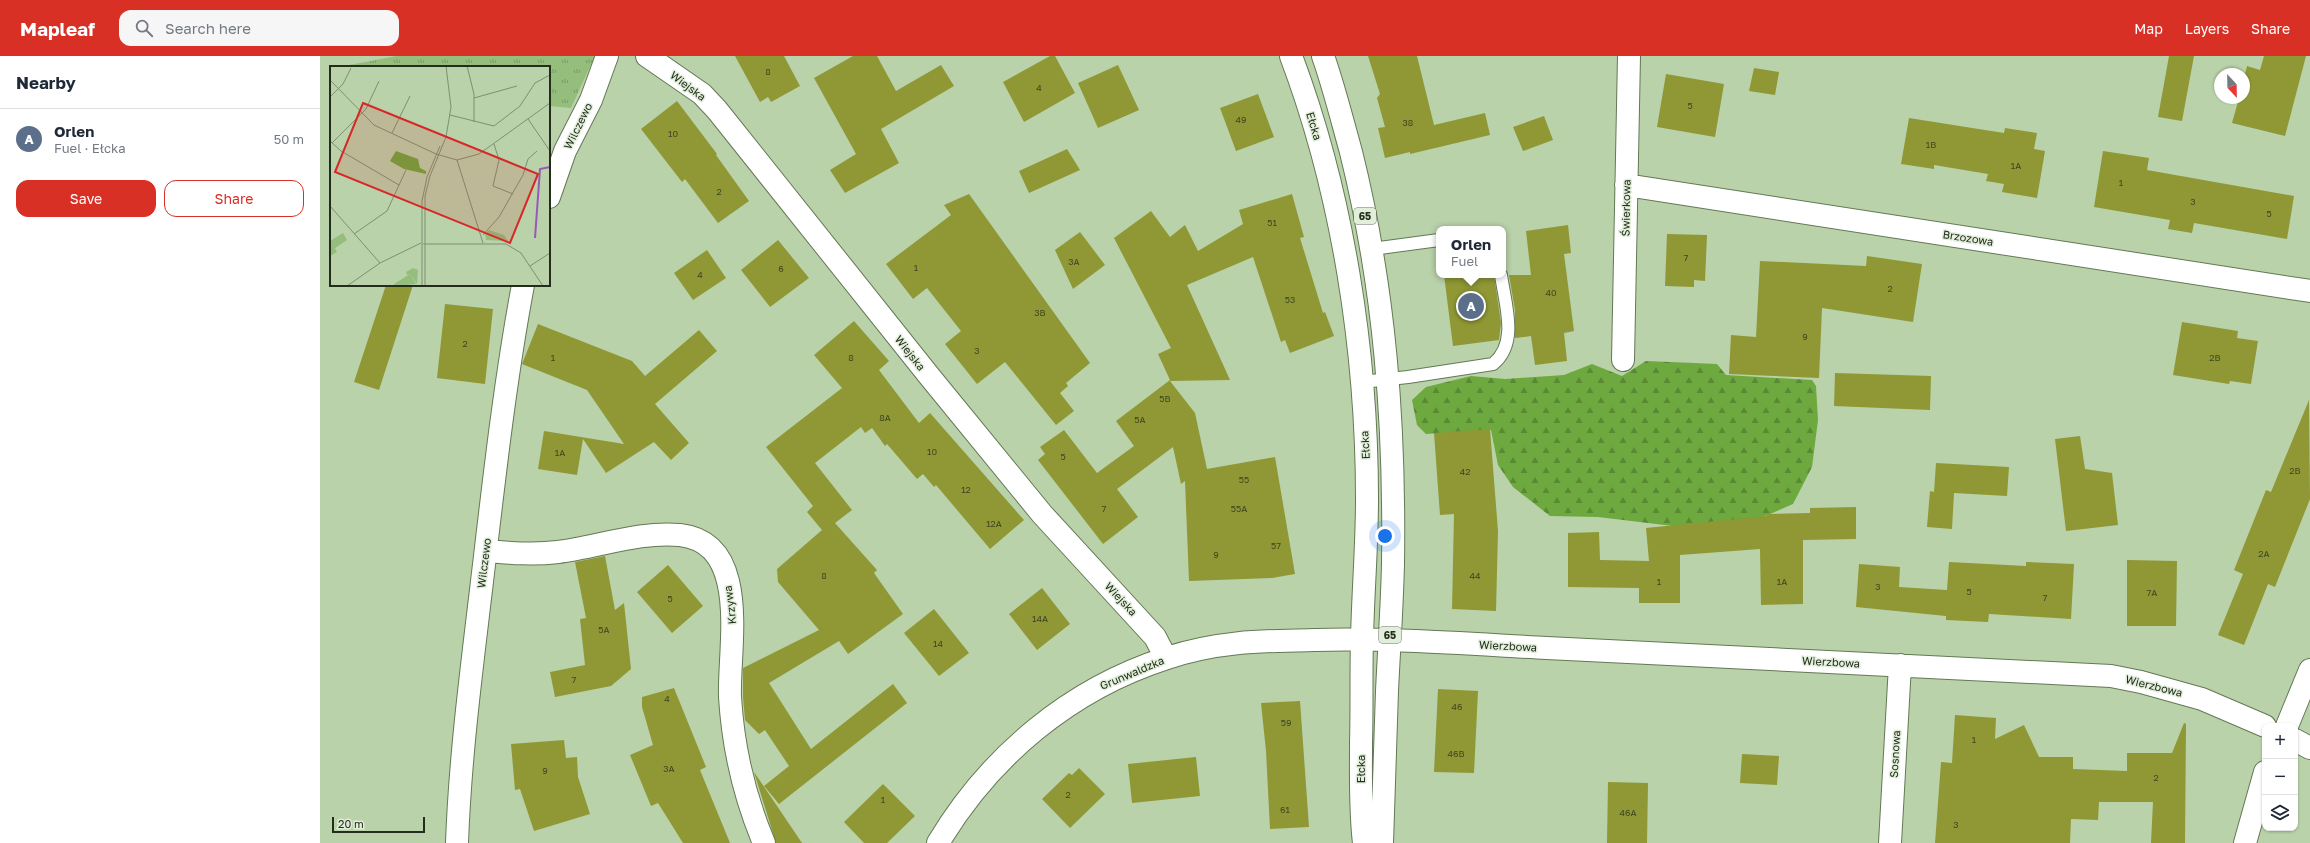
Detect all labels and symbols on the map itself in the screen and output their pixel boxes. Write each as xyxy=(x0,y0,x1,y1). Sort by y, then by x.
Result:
inset map xyxy=(330,66,550,286)
house number: 8 xyxy=(765,66,771,77)
street label: Wiejska xyxy=(668,68,709,103)
north arrow xyxy=(2214,68,2250,104)
house number: 4 xyxy=(1036,82,1042,93)
street label: Wilczewo xyxy=(561,100,595,151)
house number: 5 xyxy=(1687,100,1693,111)
street label: Ełcka xyxy=(1304,110,1325,141)
house number: 49 xyxy=(1236,114,1246,125)
house number: 38 xyxy=(1403,117,1413,128)
house number: 10 xyxy=(668,128,678,139)
house number: 1B xyxy=(1926,139,1936,150)
house number: 1A xyxy=(2011,160,2021,171)
house number: 1 xyxy=(2119,177,2124,188)
street label: Świerkowa xyxy=(1619,179,1632,237)
house number: 2 xyxy=(716,186,722,197)
house number: 3 xyxy=(2190,196,2196,207)
road number: 65 xyxy=(1354,208,1376,224)
house number: 5 xyxy=(2266,208,2272,219)
house number: 51 xyxy=(1267,217,1277,228)
street label: Brzozowa xyxy=(1942,227,1994,248)
house number: 7 xyxy=(1684,252,1689,263)
house number: 3A xyxy=(1068,256,1080,267)
house number: 1 xyxy=(914,262,919,273)
house number: 6 xyxy=(778,263,784,274)
house number: 4 xyxy=(697,269,703,280)
house number: 2 xyxy=(1887,283,1893,294)
house number: 40 xyxy=(1545,287,1557,298)
pin: A xyxy=(1458,291,1484,321)
house number: 53 xyxy=(1285,294,1295,305)
house number: 3B xyxy=(1034,307,1046,318)
house number: 9 xyxy=(1802,331,1808,342)
street label: Wiejska xyxy=(893,333,928,373)
house number: 2 xyxy=(462,338,468,349)
house number: 3 xyxy=(974,345,980,356)
house number: 1 xyxy=(551,352,556,363)
house number: 8 xyxy=(848,352,854,363)
house number: 2B xyxy=(2209,352,2221,363)
house number: 5B xyxy=(1159,393,1171,404)
house number: 8A xyxy=(879,412,891,423)
house number: 5A xyxy=(1134,414,1146,425)
street label: Ełcka xyxy=(1357,430,1372,460)
house number: 10 xyxy=(927,446,937,457)
house number: 1A xyxy=(555,447,565,458)
house number: 5 xyxy=(1060,451,1066,462)
house number: 2B xyxy=(2289,465,2301,476)
house number: 42 xyxy=(1460,466,1470,477)
house number: 55 xyxy=(1239,474,1249,485)
house number: 12 xyxy=(961,484,971,495)
house number: 7 xyxy=(1102,503,1107,514)
house number: 55A xyxy=(1231,503,1247,514)
house number: 12A xyxy=(986,518,1002,529)
your location xyxy=(1375,526,1395,546)
street label: Wilczewo xyxy=(474,537,493,589)
house number: 57 xyxy=(1271,540,1281,551)
house number: 2A xyxy=(2258,548,2270,559)
house number: 9 xyxy=(1213,549,1219,560)
house number: 8 xyxy=(821,570,827,581)
house number: 44 xyxy=(1470,570,1481,581)
house number: 1 xyxy=(1657,576,1662,587)
house number: 1A xyxy=(1777,576,1787,587)
street label: Wiejska xyxy=(1103,579,1140,618)
house number: 3 xyxy=(1875,581,1881,592)
street label: Krzywa xyxy=(721,585,738,625)
house number: 5 xyxy=(1966,586,1972,597)
house number: 7A xyxy=(2147,587,2157,598)
house number: 7 xyxy=(2043,592,2048,603)
house number: 5 xyxy=(667,593,673,604)
house number: 14A xyxy=(1032,613,1048,624)
house number: 5A xyxy=(598,624,610,635)
road number: 65 xyxy=(1379,627,1401,643)
street label: Wierzbowa xyxy=(1479,637,1537,654)
house number: 14 xyxy=(933,638,943,649)
street label: Grunwaldzka xyxy=(1098,653,1166,692)
street label: Wierzbowa xyxy=(1802,653,1860,670)
street label: Wierzbowa xyxy=(2124,672,2184,699)
house number: 7 xyxy=(572,674,577,685)
house number: 4 xyxy=(664,693,670,704)
house number: 46 xyxy=(1452,701,1462,712)
house number: 59 xyxy=(1281,717,1291,728)
street label: Sosnowa xyxy=(1887,730,1902,778)
house number: 1 xyxy=(1972,734,1977,745)
house number: 46B xyxy=(1448,748,1464,759)
street label: Ełcka xyxy=(1354,755,1367,783)
house number: 3A xyxy=(663,763,675,774)
house number: 9 xyxy=(542,765,548,776)
house number: 2 xyxy=(2153,772,2159,783)
house number: 2 xyxy=(1065,789,1071,800)
house number: 1 xyxy=(881,794,886,805)
house number: 61 xyxy=(1280,804,1291,815)
house number: 46A xyxy=(1620,807,1636,818)
scale bar xyxy=(332,815,425,834)
house number: 3 xyxy=(1953,819,1959,830)

